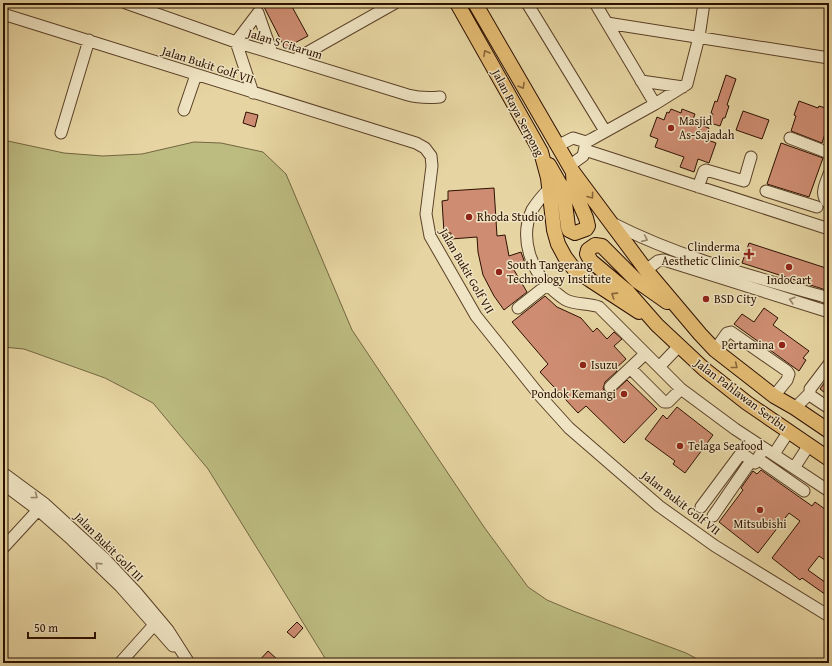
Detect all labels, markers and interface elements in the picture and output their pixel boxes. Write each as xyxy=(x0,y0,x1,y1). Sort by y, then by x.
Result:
street label: Jalan S Citarum xyxy=(244,23,325,63)
street label: Jalan Bukit Golf VII xyxy=(158,41,257,88)
one-way arrow xyxy=(484,50,491,57)
street label: Jalan Raya Serpong xyxy=(487,64,549,159)
one-way arrow xyxy=(518,82,525,89)
place label: Masjid As-Sajadah xyxy=(679,112,735,143)
marker: Masjid As-Sajadah xyxy=(666,123,676,133)
one-way arrow xyxy=(586,192,593,199)
place label: Rhoda Studio xyxy=(477,208,544,225)
marker: Rhoda Studio xyxy=(464,212,474,222)
street label: Jalan Bukit Golf VII xyxy=(435,223,499,317)
one-way arrow xyxy=(640,234,648,242)
place label: Clinderma Aesthetic Clinic xyxy=(661,238,741,269)
marker: Clinderma Aesthetic Clinic xyxy=(743,248,755,260)
place label: South Tangerang Technology Institute xyxy=(507,256,611,287)
marker: IndoCart xyxy=(784,262,794,272)
marker: South Tangerang Technology Institute xyxy=(494,267,504,277)
place label: IndoCart xyxy=(767,271,812,288)
place label: BSD City xyxy=(714,290,757,307)
one-way arrow xyxy=(611,292,618,300)
marker: BSD City xyxy=(701,294,711,304)
one-way arrow xyxy=(788,297,795,305)
place label: Pertamina xyxy=(721,336,774,353)
marker: Pertamina xyxy=(777,340,787,350)
street label: Jalan Pahlawan Seribu xyxy=(690,353,791,435)
place label: Isuzu xyxy=(591,356,618,373)
marker: Isuzu xyxy=(578,360,588,370)
one-way arrow xyxy=(730,361,737,368)
place label: Pondok Kemangi xyxy=(531,385,617,402)
marker: Pondok Kemangi xyxy=(619,389,629,399)
place label: Telaga Seafood xyxy=(688,437,763,454)
marker: Telaga Seafood xyxy=(675,441,685,451)
street label: Jalan Bukit Golf VII xyxy=(637,465,725,539)
one-way arrow xyxy=(30,491,37,498)
marker: Mitsubishi xyxy=(755,505,765,515)
street label: Jalan Bukit Golf III xyxy=(70,507,148,585)
place label: Mitsubishi xyxy=(733,515,787,532)
one-way arrow xyxy=(95,562,103,570)
scale bar xyxy=(28,614,95,640)
text: 50 m xyxy=(34,619,58,636)

